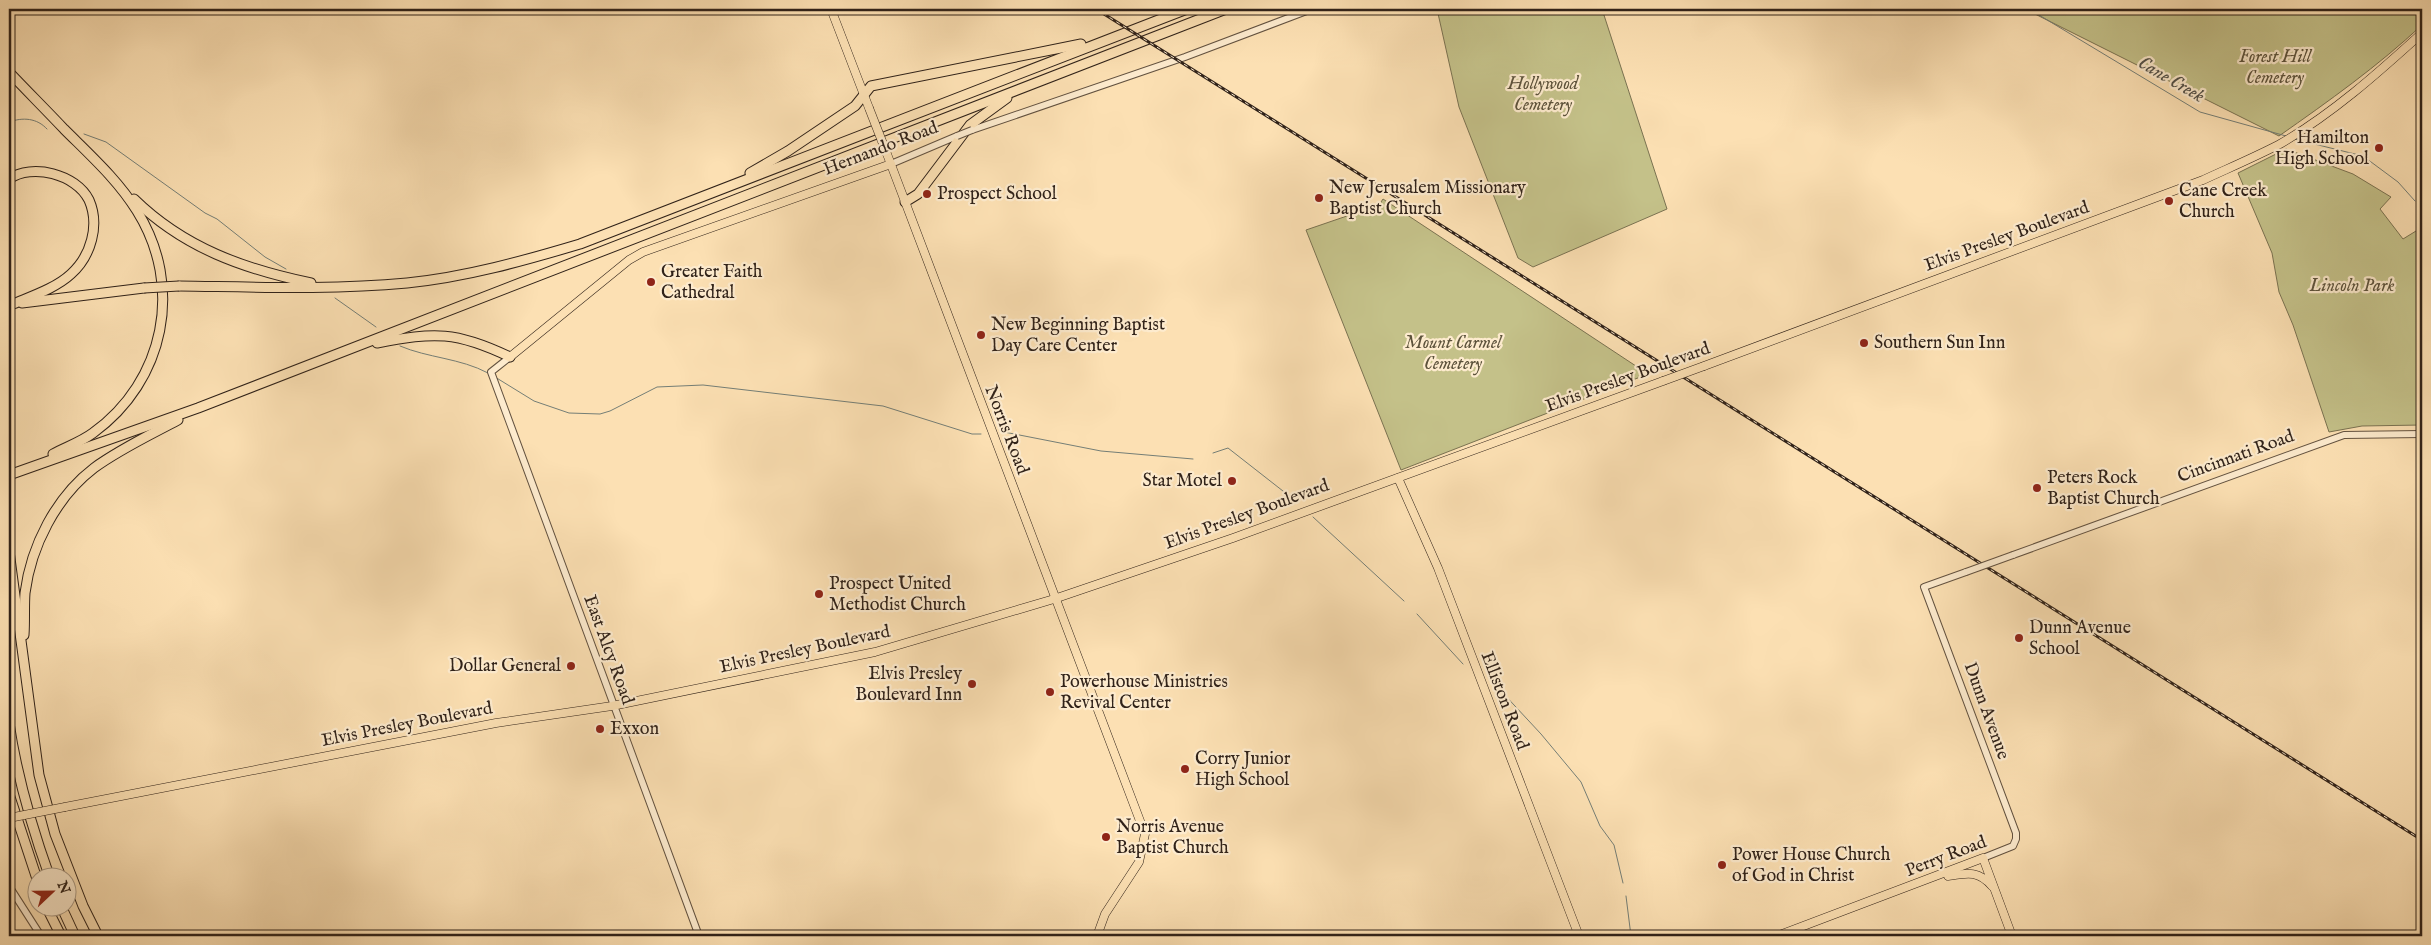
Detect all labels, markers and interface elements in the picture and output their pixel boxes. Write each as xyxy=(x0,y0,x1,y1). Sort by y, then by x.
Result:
park label: Forest Hill Cemetery xyxy=(2239,46,2313,90)
water label: Cane Creek xyxy=(2133,51,2209,109)
park label: Hollywood Cemetery xyxy=(1507,73,1580,117)
street label: Hernando Road xyxy=(820,116,942,181)
place label: Hamilton High School xyxy=(2275,127,2369,171)
marker: Hamilton High School xyxy=(2373,142,2385,154)
place label: New Jerusalem Missionary Baptist Church xyxy=(1329,177,1526,221)
place label: Cane Creek Church xyxy=(2179,180,2267,224)
place label: Prospect School xyxy=(937,183,1057,206)
marker: Prospect School xyxy=(921,188,933,200)
marker: New Jerusalem Missionary Baptist Church xyxy=(1313,192,1325,204)
marker: Cane Creek Church xyxy=(2163,195,2175,207)
street label: Elvis Presley Boulevard xyxy=(1921,196,2093,278)
place label: Greater Faith Cathedral xyxy=(661,261,763,305)
park label: Lincoln Park xyxy=(2309,275,2394,298)
marker: Greater Faith Cathedral xyxy=(645,276,657,288)
place label: New Beginning Baptist Day Care Center xyxy=(991,314,1165,358)
marker: New Beginning Baptist Day Care Center xyxy=(975,329,987,341)
park label: Mount Carmel Cemetery xyxy=(1405,332,1503,376)
place label: Southern Sun Inn xyxy=(1874,332,2006,355)
street label: Elvis Presley Boulevard xyxy=(1542,337,1714,419)
marker: Southern Sun Inn xyxy=(1858,337,1870,349)
street label: Norris Road xyxy=(978,382,1034,478)
street label: Cincinnati Road xyxy=(2175,425,2298,489)
place label: Peters Rock Baptist Church xyxy=(2047,467,2160,511)
place label: Star Motel xyxy=(1142,470,1222,493)
street label: Elvis Presley Boulevard xyxy=(1161,474,1333,556)
marker: Star Motel xyxy=(1226,475,1238,487)
marker: Peters Rock Baptist Church xyxy=(2031,482,2043,494)
place label: Prospect United Methodist Church xyxy=(829,573,966,617)
marker: Prospect United Methodist Church xyxy=(813,588,825,600)
street label: East Alcy Road xyxy=(578,592,639,708)
place label: Dunn Avenue School xyxy=(2029,617,2131,661)
street label: Elvis Presley Boulevard xyxy=(718,621,893,679)
marker: Dunn Avenue School xyxy=(2013,632,2025,644)
street label: Elliston Road xyxy=(1475,649,1533,754)
place label: Dollar General xyxy=(449,655,561,678)
street label: Dunn Avenue xyxy=(1958,659,2014,763)
marker: Dollar General xyxy=(565,660,577,672)
place label: Elvis Presley Boulevard Inn xyxy=(855,663,962,707)
place label: Powerhouse Ministries Revival Center xyxy=(1060,671,1228,715)
marker: Elvis Presley Boulevard Inn xyxy=(966,678,978,690)
marker: Powerhouse Ministries Revival Center xyxy=(1044,686,1056,698)
street label: Elvis Presley Boulevard xyxy=(320,697,495,753)
place label: Exxon xyxy=(610,718,659,741)
marker: Exxon xyxy=(594,723,606,735)
place label: Corry Junior High School xyxy=(1195,748,1291,792)
marker: Corry Junior High School xyxy=(1179,763,1191,775)
place label: Norris Avenue Baptist Church xyxy=(1116,816,1229,860)
marker: Norris Avenue Baptist Church xyxy=(1100,831,1112,843)
street label: Perry Road xyxy=(1902,831,1990,883)
place label: Power House Church of God in Christ xyxy=(1732,844,1891,888)
marker: Power House Church of God in Christ xyxy=(1716,859,1728,871)
north arrow xyxy=(28,868,78,918)
text: N xyxy=(52,878,74,896)

